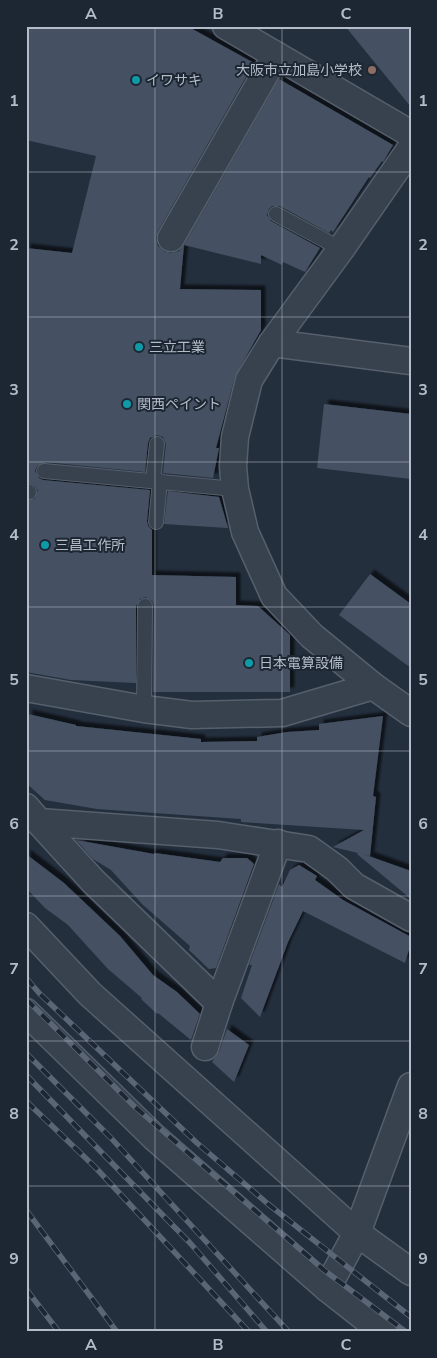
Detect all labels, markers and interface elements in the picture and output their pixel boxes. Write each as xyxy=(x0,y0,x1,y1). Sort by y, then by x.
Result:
text: A xyxy=(85,3,97,25)
text: B xyxy=(212,3,224,25)
text: C xyxy=(341,3,352,25)
place label: 大阪市立加島小学校 xyxy=(236,61,362,80)
marker: 大阪市立加島小学校 xyxy=(366,64,378,76)
place label: イワサキ xyxy=(146,71,202,90)
marker: イワサキ xyxy=(130,74,142,86)
text: 1 xyxy=(9,90,19,112)
text: 1 xyxy=(418,90,428,112)
text: 2 xyxy=(9,234,19,256)
text: 2 xyxy=(418,234,428,256)
place label: 三立工業 xyxy=(149,338,205,357)
marker: 三立工業 xyxy=(133,341,145,353)
text: 3 xyxy=(9,379,19,401)
text: 3 xyxy=(418,379,428,401)
place label: 関西ペイント xyxy=(137,395,221,414)
marker: 関西ペイント xyxy=(121,398,133,410)
text: 4 xyxy=(9,524,19,546)
text: 4 xyxy=(418,524,428,546)
place label: 三昌工作所 xyxy=(55,536,125,555)
marker: 三昌工作所 xyxy=(39,539,51,551)
place label: 日本電算設備 xyxy=(259,654,343,673)
marker: 日本電算設備 xyxy=(243,657,255,669)
text: 5 xyxy=(9,669,19,691)
text: 5 xyxy=(418,669,428,691)
text: 6 xyxy=(9,813,19,835)
text: 6 xyxy=(418,813,428,835)
text: 7 xyxy=(9,958,19,980)
text: 7 xyxy=(418,958,428,980)
text: 8 xyxy=(9,1103,19,1125)
text: 8 xyxy=(418,1103,428,1125)
text: 9 xyxy=(9,1248,19,1270)
text: 9 xyxy=(418,1248,428,1270)
text: A xyxy=(85,1334,97,1356)
text: B xyxy=(212,1334,224,1356)
text: C xyxy=(341,1334,352,1356)

